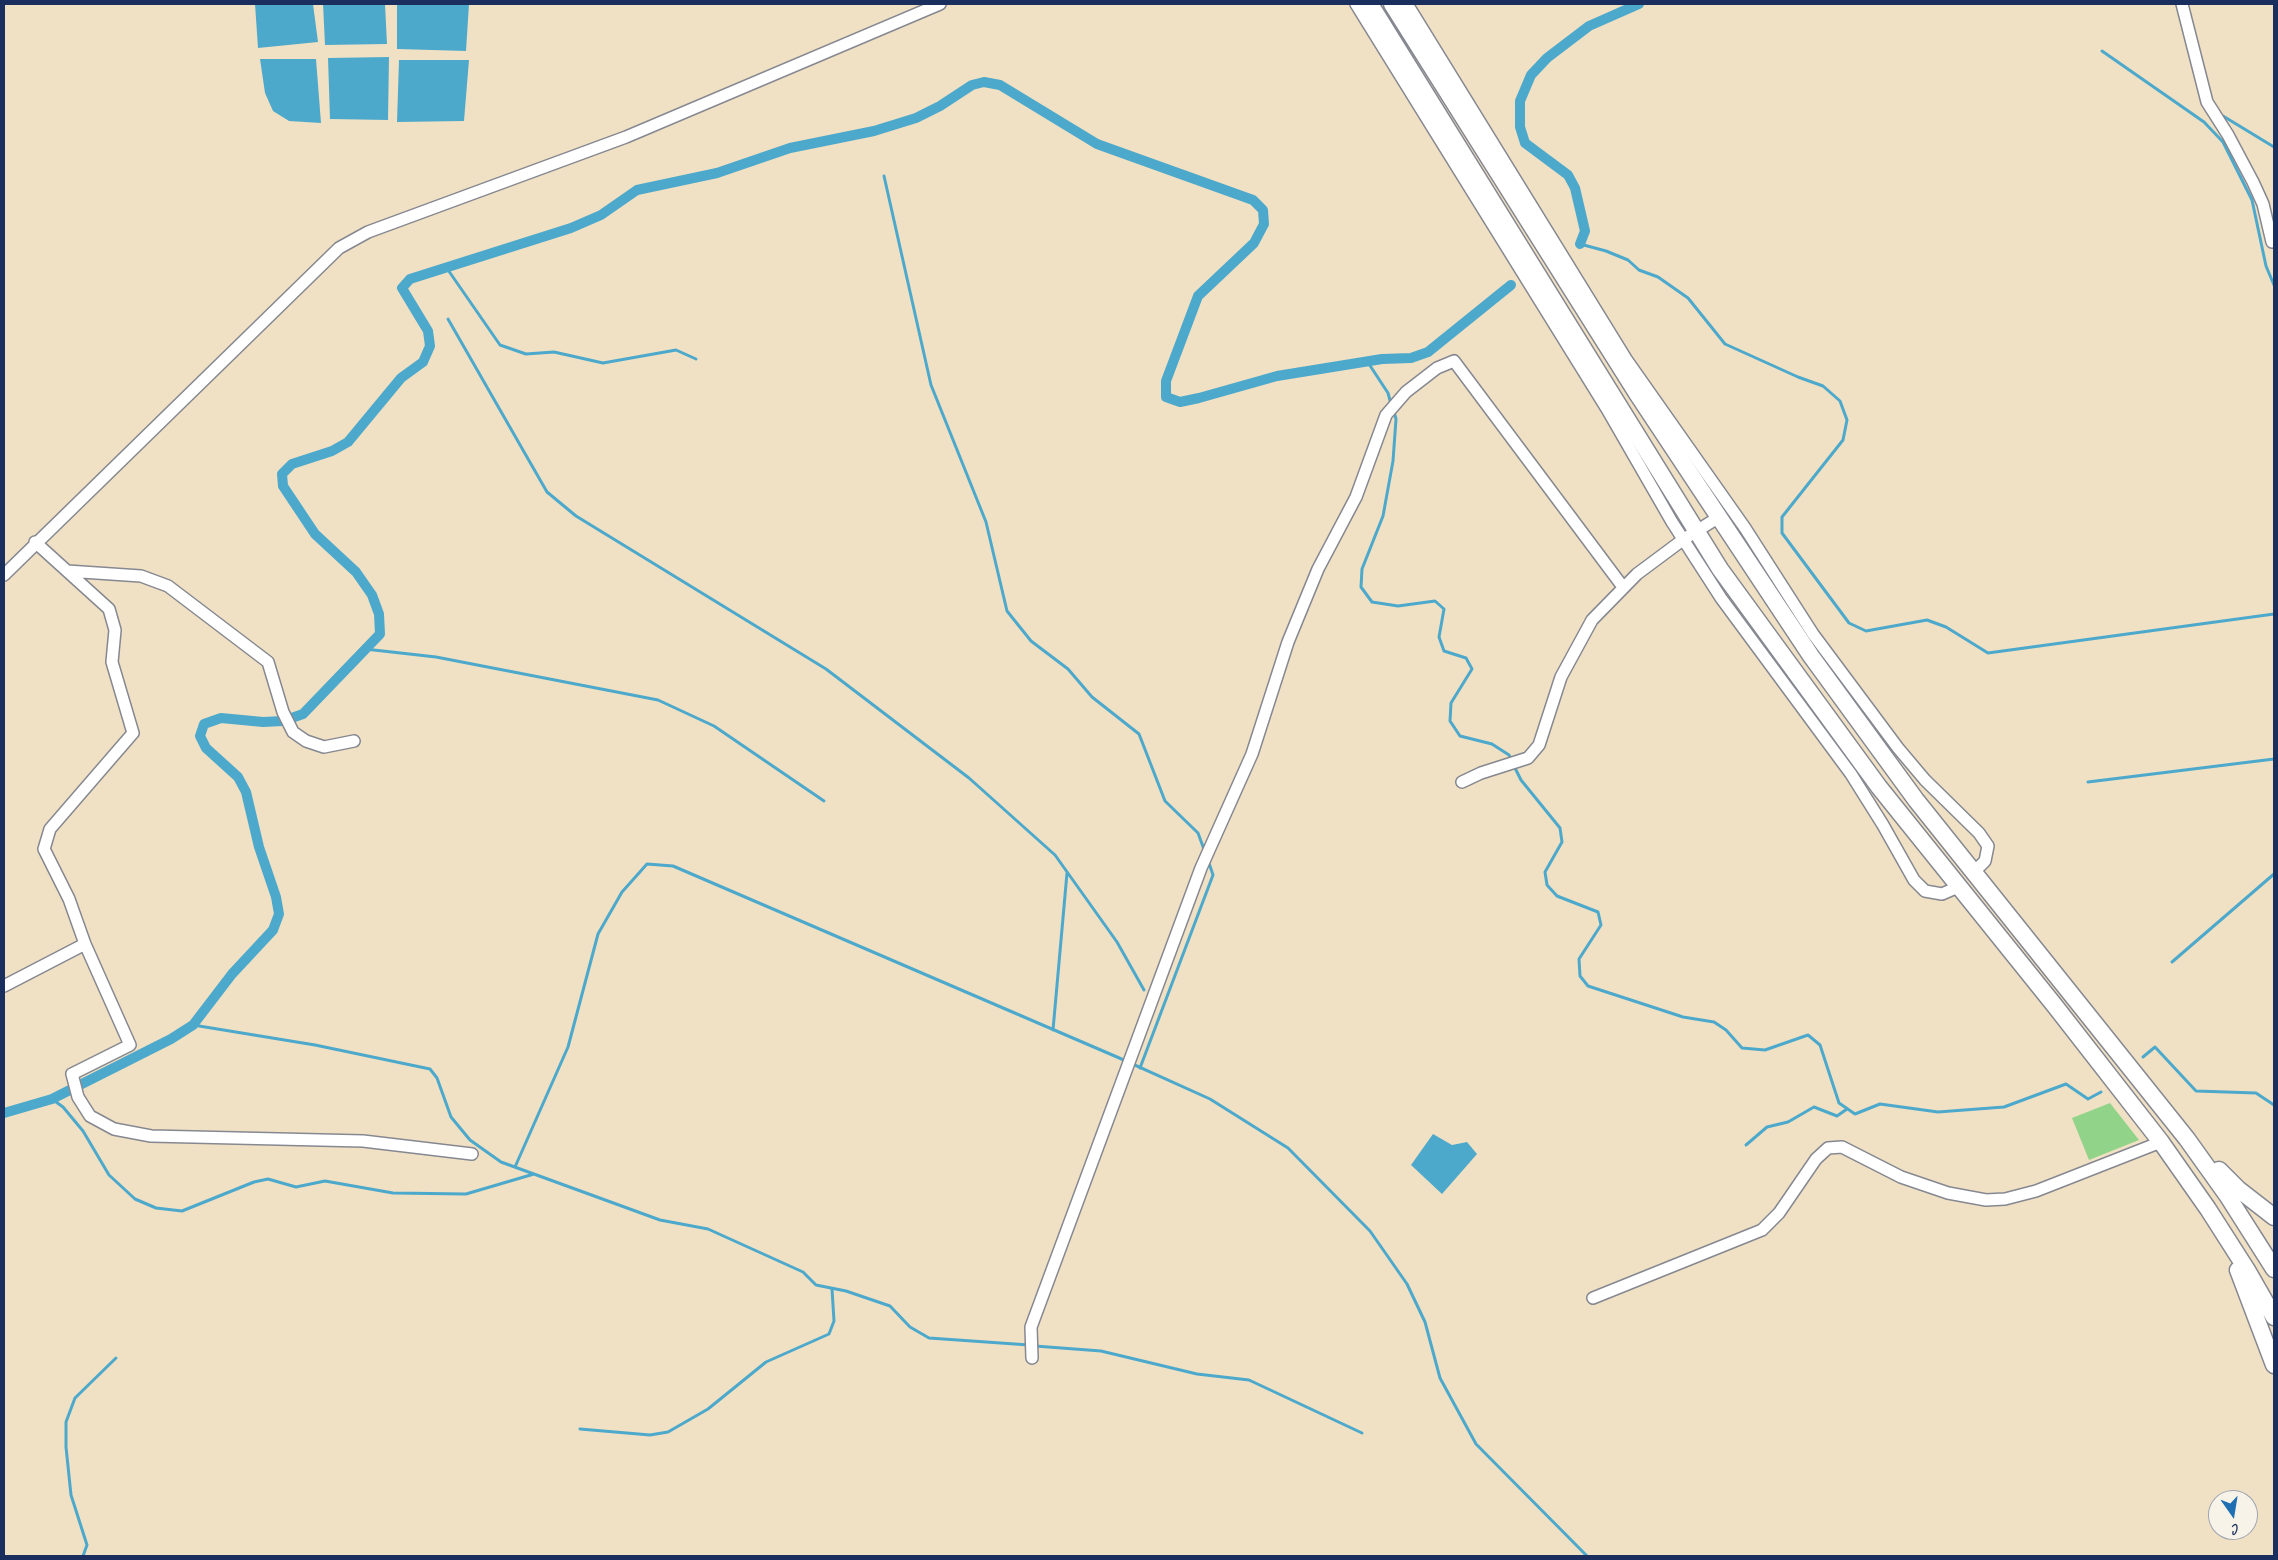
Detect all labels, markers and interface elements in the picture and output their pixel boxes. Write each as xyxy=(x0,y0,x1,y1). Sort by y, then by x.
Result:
north arrow xyxy=(2208,1490,2258,1540)
text: С xyxy=(2231,1520,2242,1538)

